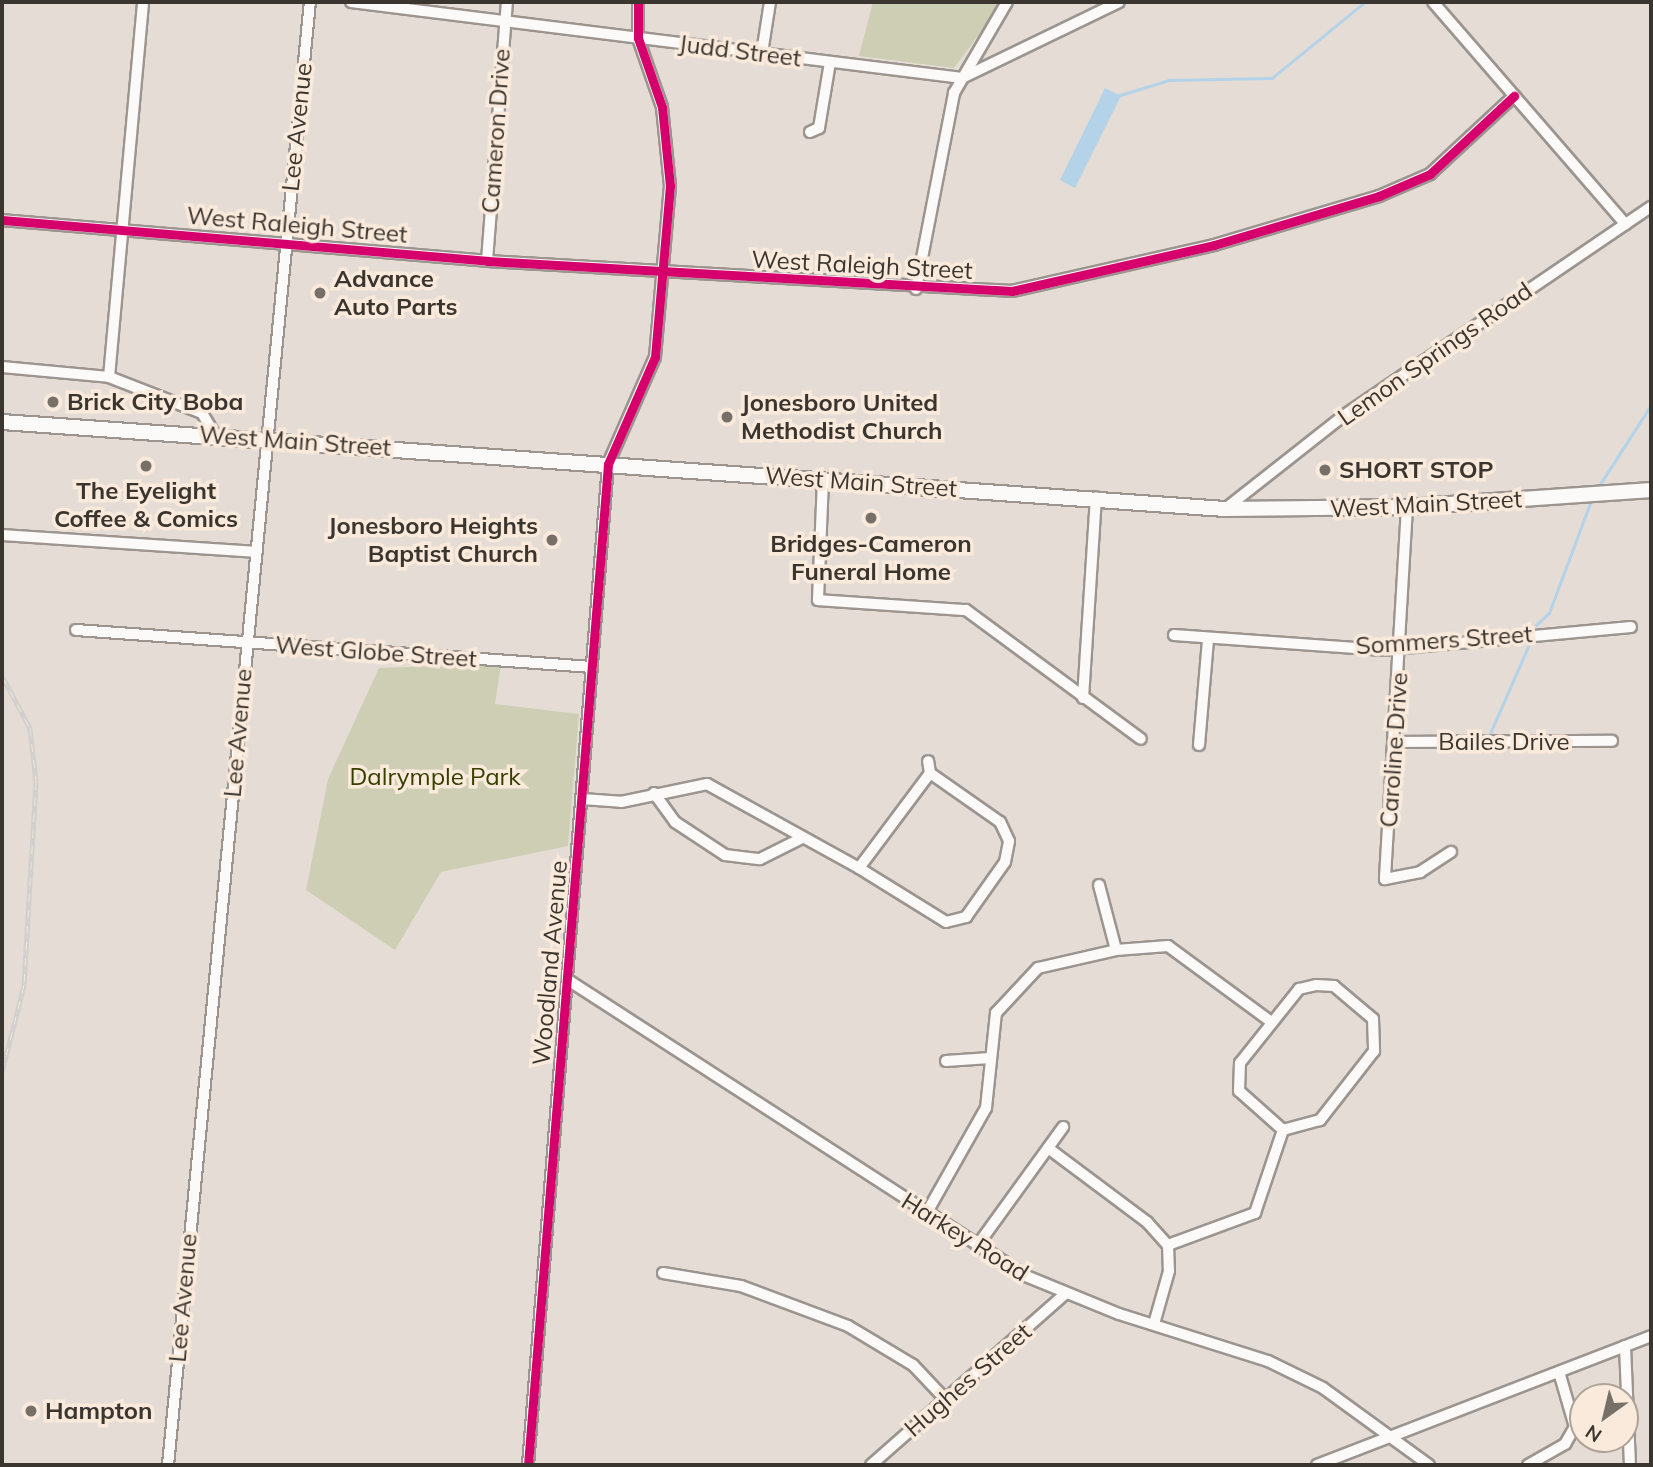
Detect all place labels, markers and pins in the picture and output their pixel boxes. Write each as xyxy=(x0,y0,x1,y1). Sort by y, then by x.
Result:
place label: Advance Auto Parts xyxy=(334,265,458,321)
marker: Advance Auto Parts xyxy=(312,285,328,301)
place label: Brick City Boba xyxy=(67,388,243,416)
place label: Jonesboro United Methodist Church xyxy=(741,389,943,445)
marker: Brick City Boba xyxy=(45,394,61,410)
marker: Jonesboro United Methodist Church xyxy=(719,409,735,425)
place label: SHORT STOP xyxy=(1339,456,1494,484)
marker: The Eyelight Coffee & Comics xyxy=(138,458,154,474)
marker: SHORT STOP xyxy=(1317,462,1333,478)
place label: The Eyelight Coffee & Comics xyxy=(54,477,238,533)
marker: Bridges-Cameron Funeral Home xyxy=(863,510,879,526)
place label: Jonesboro Heights Baptist Church xyxy=(328,512,538,568)
place label: Bridges-Cameron Funeral Home xyxy=(770,530,972,586)
marker: Jonesboro Heights Baptist Church xyxy=(544,532,560,548)
place label: Hampton xyxy=(45,1397,152,1425)
marker: Hampton xyxy=(23,1403,39,1419)

